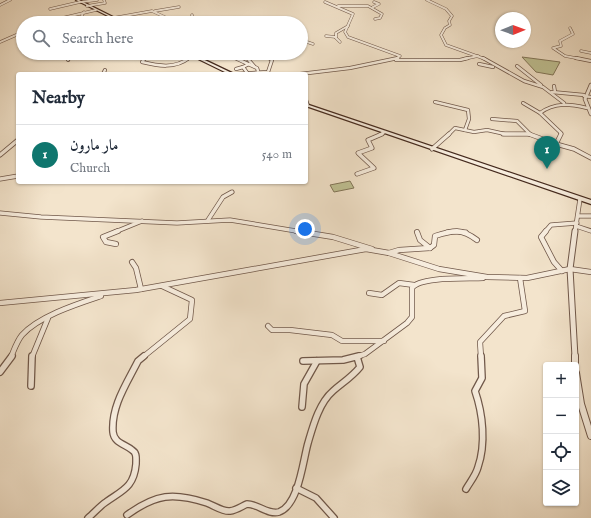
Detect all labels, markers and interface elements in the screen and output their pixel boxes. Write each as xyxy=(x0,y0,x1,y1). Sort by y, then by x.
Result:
north arrow xyxy=(495,12,531,48)
search box xyxy=(16,16,308,60)
icon: search xyxy=(30,27,52,49)
text: Search here xyxy=(62,29,133,48)
text: Nearby xyxy=(32,88,85,109)
text: مار مارون xyxy=(70,136,118,155)
pin: 1 xyxy=(534,136,560,169)
text: 1 xyxy=(43,146,47,163)
text: 540 m xyxy=(262,146,292,163)
text: Church xyxy=(70,160,110,177)
your location xyxy=(295,219,315,239)
map controls xyxy=(543,362,579,506)
button: + xyxy=(543,362,579,398)
button: − xyxy=(543,398,579,434)
button: locate xyxy=(543,434,579,470)
button: layers xyxy=(543,470,579,506)

